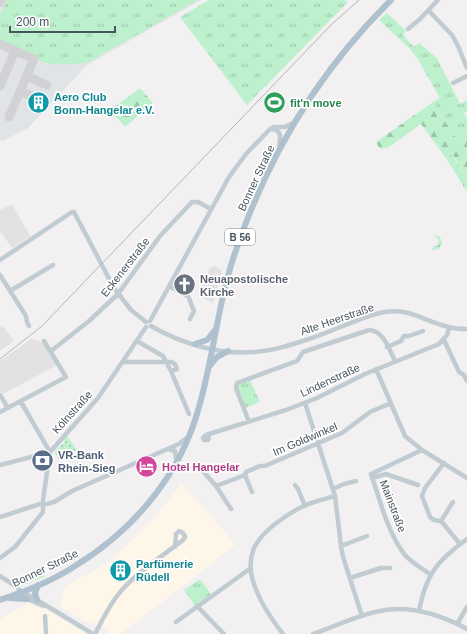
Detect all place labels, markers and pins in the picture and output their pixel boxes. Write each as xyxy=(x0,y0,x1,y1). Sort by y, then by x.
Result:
building icon: Aero Club Bonn-Hangelar e.V. xyxy=(25,90,51,116)
sports icon: fit'n move xyxy=(261,90,287,116)
place label: Aero Club Bonn-Hangelar e.V. xyxy=(54,91,154,116)
place label: fit'n move xyxy=(290,97,342,109)
church icon: Neuapostolische Kirche xyxy=(171,272,197,298)
place label: Neuapostolische Kirche xyxy=(200,273,288,298)
bank icon: VR-Bank Rhein-Sieg xyxy=(29,448,55,474)
place label: VR-Bank Rhein-Sieg xyxy=(58,449,115,474)
hotel icon: Hotel Hangelar xyxy=(133,454,159,480)
place label: Hotel Hangelar xyxy=(162,461,240,473)
building icon: Parfümerie Rüdell xyxy=(108,557,134,583)
place label: Parfümerie Rüdell xyxy=(136,558,193,583)

